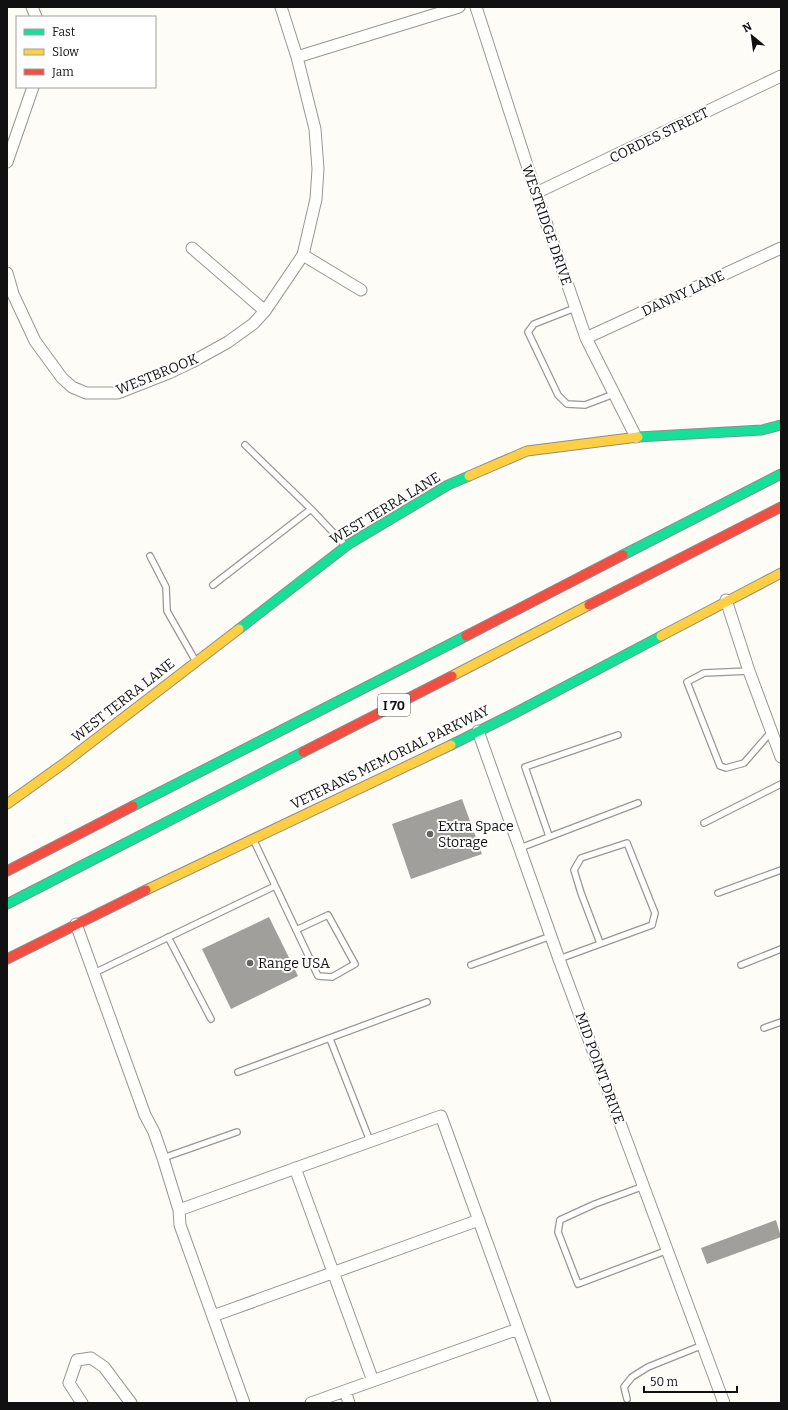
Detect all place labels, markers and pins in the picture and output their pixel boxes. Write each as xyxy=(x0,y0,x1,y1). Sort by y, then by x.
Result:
place label: Extra Space Storage xyxy=(438,818,514,851)
marker: Extra Space Storage xyxy=(425,829,435,839)
place label: Range USA xyxy=(258,955,330,972)
marker: Range USA xyxy=(245,958,255,968)

